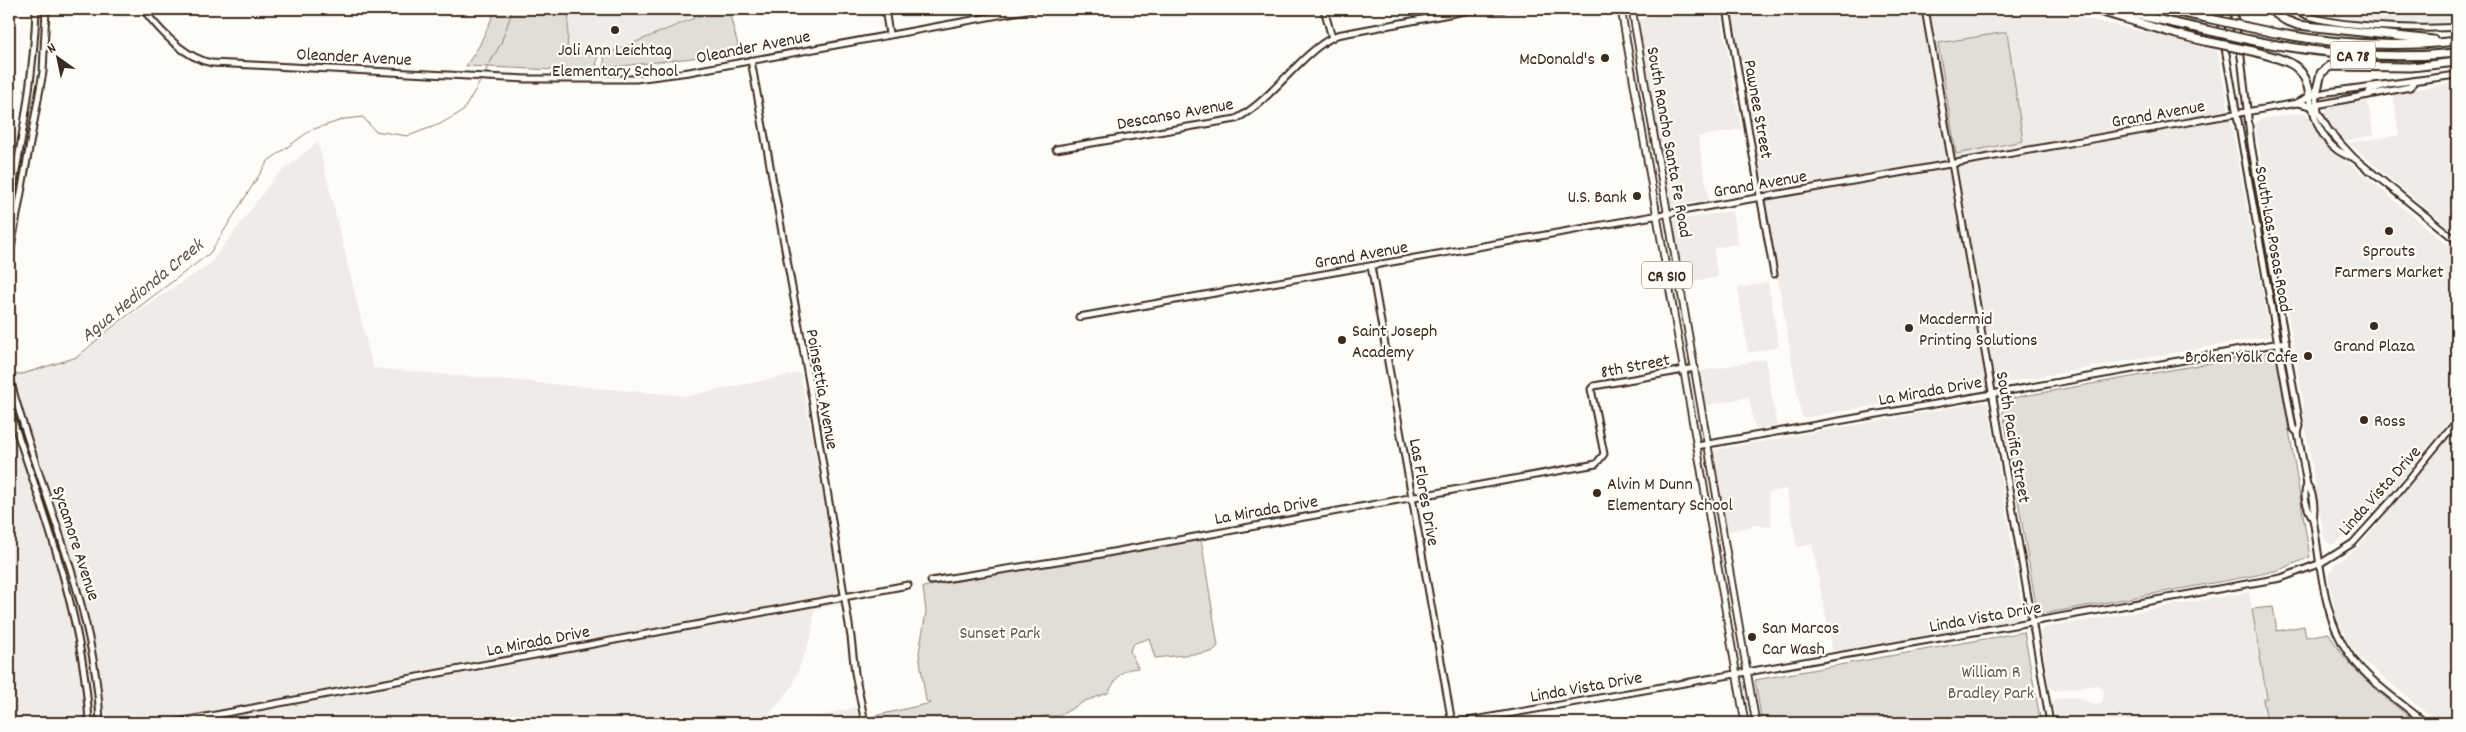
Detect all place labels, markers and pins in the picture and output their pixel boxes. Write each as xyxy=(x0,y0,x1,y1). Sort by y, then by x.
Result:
marker: Joli Ann Leichtag Elementary School xyxy=(609,24,621,36)
place label: Joli Ann Leichtag Elementary School xyxy=(552,39,679,85)
place label: McDonald's xyxy=(1519,48,1595,73)
marker: McDonald's xyxy=(1599,52,1611,64)
place label: U.S. Bank xyxy=(1568,186,1627,211)
marker: U.S. Bank xyxy=(1631,190,1643,202)
marker: Sprouts Farmers Market xyxy=(2383,225,2395,237)
place label: Sprouts Farmers Market xyxy=(2334,240,2444,286)
place label: Macdermid Printing Solutions xyxy=(1919,308,2038,354)
place label: Saint Joseph Academy xyxy=(1352,320,1437,366)
marker: Grand Plaza xyxy=(2368,320,2380,332)
marker: Macdermid Printing Solutions xyxy=(1903,322,1915,334)
marker: Saint Joseph Academy xyxy=(1336,334,1348,346)
place label: Grand Plaza xyxy=(2333,335,2415,360)
place label: Broken Yolk Cafe xyxy=(2185,346,2298,371)
marker: Broken Yolk Cafe xyxy=(2302,350,2314,362)
place label: Ross xyxy=(2374,410,2406,435)
marker: Ross xyxy=(2358,414,2370,426)
place label: Alvin M Dunn Elementary School xyxy=(1607,473,1734,519)
marker: Alvin M Dunn Elementary School xyxy=(1591,487,1603,499)
place label: San Marcos Car Wash xyxy=(1762,617,1839,663)
marker: San Marcos Car Wash xyxy=(1746,631,1758,643)

